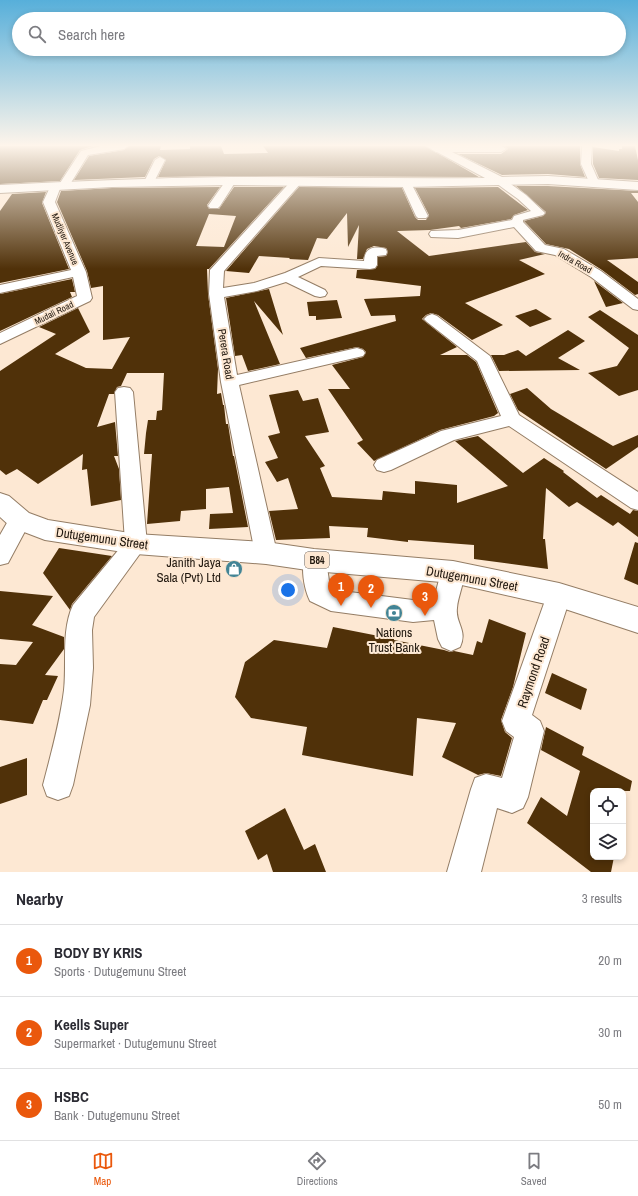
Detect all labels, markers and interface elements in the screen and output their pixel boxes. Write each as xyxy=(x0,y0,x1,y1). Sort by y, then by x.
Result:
search box xyxy=(12,12,626,56)
icon: search xyxy=(26,23,48,45)
text: Search here xyxy=(58,24,125,45)
street label: Mudliyer Avenue xyxy=(49,211,81,267)
street label: Indra Road xyxy=(556,248,594,276)
street label: Mudali Road xyxy=(33,298,75,328)
street label: Perera Road xyxy=(215,328,237,380)
street label: Dutugemunu Street xyxy=(55,524,149,553)
road number: B84 xyxy=(305,552,329,568)
place label: Janith Jaya Sala (Pvt) Ltd xyxy=(156,554,221,586)
shop icon: Janith Jaya Sala (Pvt) Ltd xyxy=(224,559,244,579)
street label: Dutugemunu Street xyxy=(425,562,519,595)
pin: 1 xyxy=(328,573,354,606)
pin: 2 xyxy=(358,575,384,608)
your location xyxy=(278,580,298,600)
pin: 3 xyxy=(412,583,438,616)
bank icon: Nations Trust Bank xyxy=(384,603,404,623)
place label: Nations Trust Bank xyxy=(368,624,420,656)
street label: Raymond Road xyxy=(513,634,554,710)
map controls xyxy=(590,788,626,860)
button: locate xyxy=(590,788,626,824)
button: layers xyxy=(590,824,626,860)
text: Nearby xyxy=(16,887,63,910)
text: 3 results xyxy=(582,890,622,907)
text: BODY BY KRIS xyxy=(54,942,142,963)
text: 1 xyxy=(26,952,32,969)
text: 20 m xyxy=(598,952,622,969)
text: Sports · Dutugemunu Street xyxy=(54,963,186,980)
text: Keells Super xyxy=(54,1014,129,1035)
text: 2 xyxy=(26,1024,32,1041)
text: 30 m xyxy=(598,1024,622,1041)
text: Supermarket · Dutugemunu Street xyxy=(54,1035,216,1052)
text: HSBC xyxy=(54,1086,89,1107)
text: 3 xyxy=(26,1096,32,1113)
text: 50 m xyxy=(598,1096,622,1113)
text: Bank · Dutugemunu Street xyxy=(54,1107,180,1124)
tab: Map xyxy=(92,1150,114,1188)
tab: Directions xyxy=(297,1150,338,1188)
tab: Saved xyxy=(521,1150,546,1188)

